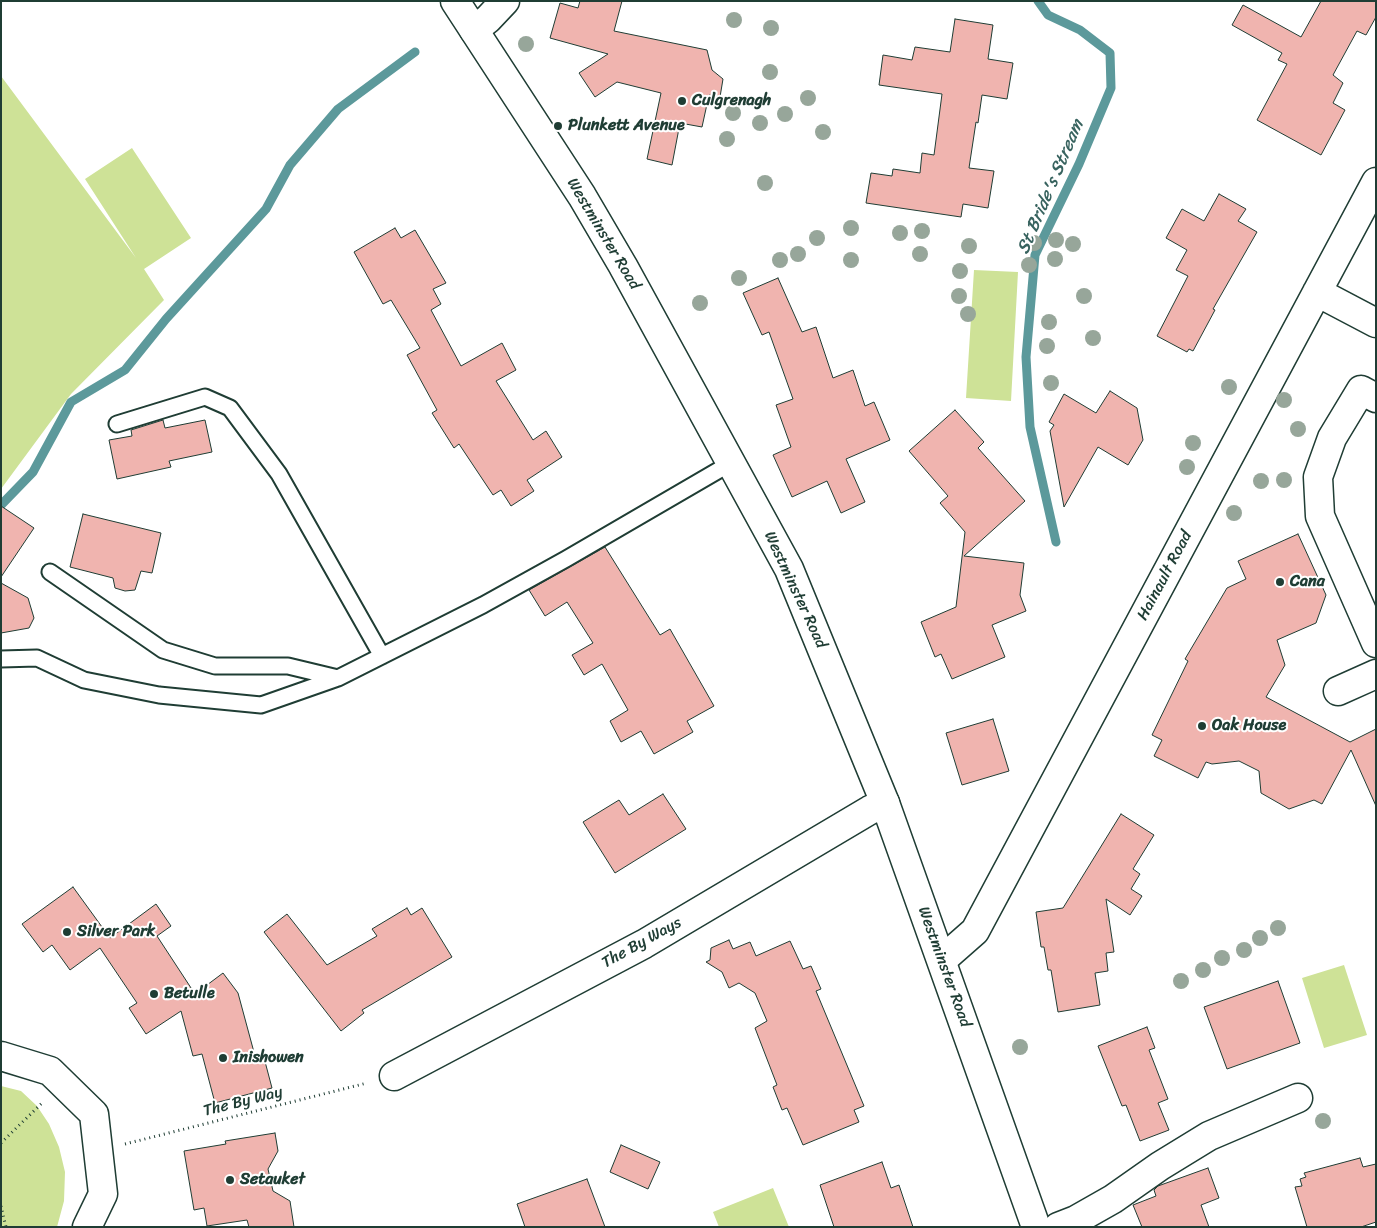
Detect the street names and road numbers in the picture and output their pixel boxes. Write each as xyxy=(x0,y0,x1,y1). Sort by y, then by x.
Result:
street label: Westminster Road xyxy=(562,175,644,293)
street label: Westminster Road xyxy=(760,528,830,652)
street label: Hainault Road xyxy=(1133,528,1197,624)
street label: Westminster Road xyxy=(913,904,975,1030)
street label: The By Ways xyxy=(599,913,685,973)
street label: The By Way xyxy=(201,1083,285,1121)

